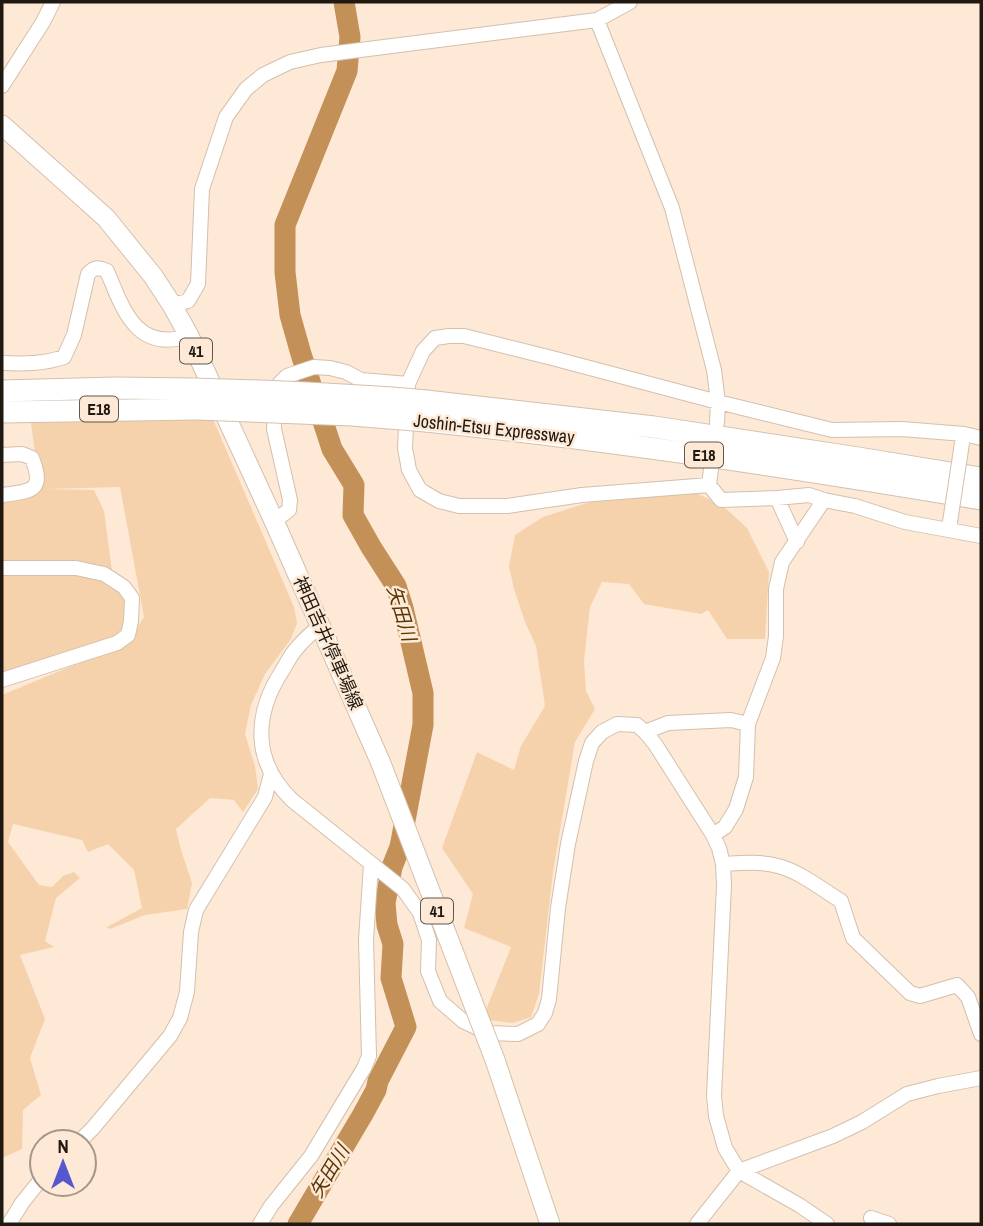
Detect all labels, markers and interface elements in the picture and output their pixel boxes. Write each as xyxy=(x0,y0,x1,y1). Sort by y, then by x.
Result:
road number: 41 xyxy=(180,338,212,364)
road number: E18 xyxy=(80,396,118,422)
street label: Joshin-Etsu Expressway xyxy=(412,408,576,449)
road number: E18 xyxy=(685,442,723,468)
street label: 神田吉井停車場線 xyxy=(288,572,369,714)
water label: 矢田川 xyxy=(381,582,423,646)
road number: 41 xyxy=(421,898,453,923)
north arrow xyxy=(28,1128,98,1198)
text: N xyxy=(57,1133,69,1159)
water label: 矢田川 xyxy=(303,1138,356,1202)

